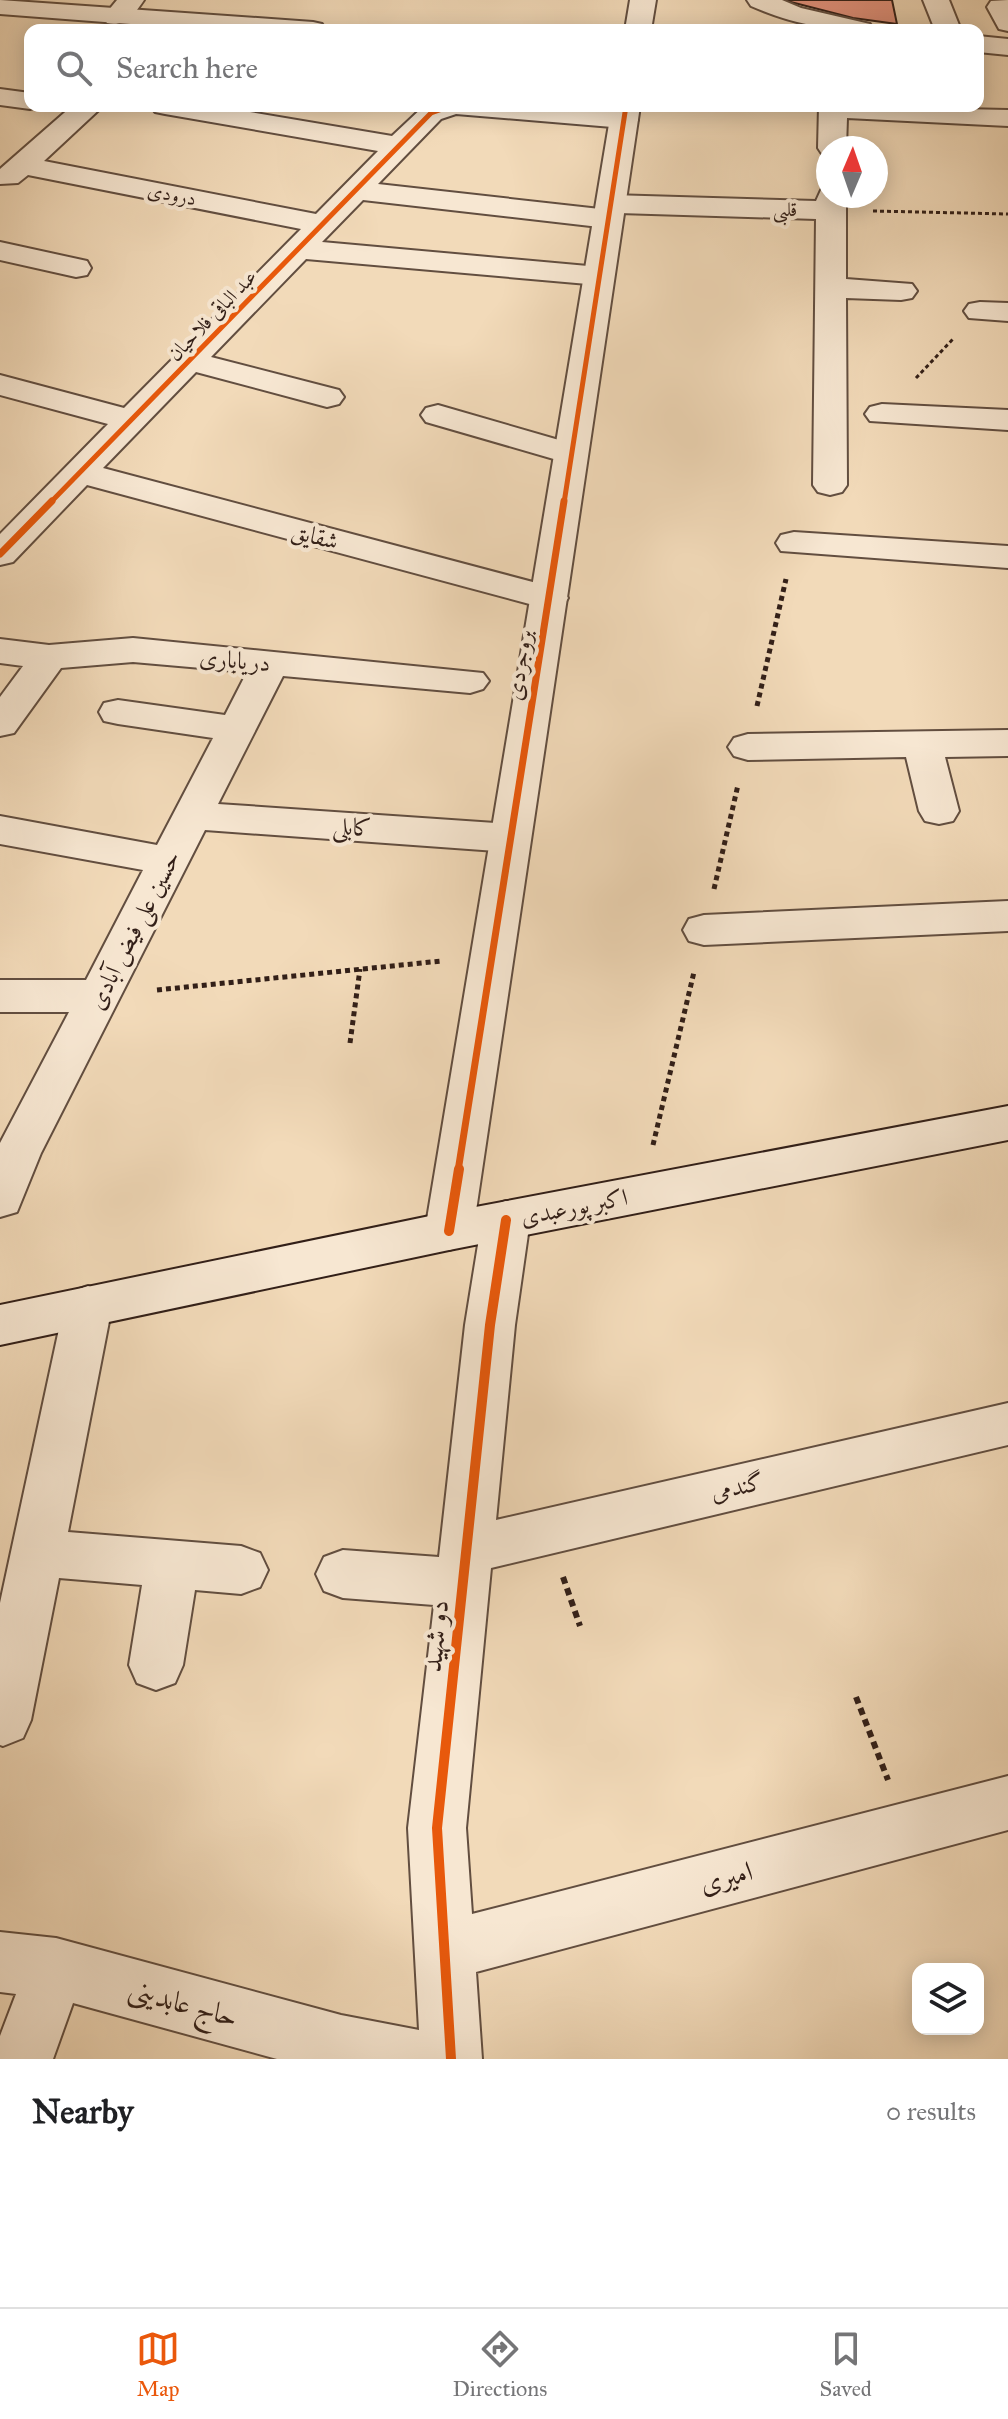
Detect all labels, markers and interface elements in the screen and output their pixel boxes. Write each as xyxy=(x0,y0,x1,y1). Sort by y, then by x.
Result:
search box xyxy=(24,24,984,112)
icon: search xyxy=(52,46,96,90)
text: Search here xyxy=(116,50,258,86)
north arrow xyxy=(816,136,888,208)
street label: درودی xyxy=(146,178,198,210)
street label: قلبی xyxy=(773,197,797,226)
street label: عبد الباقی فلاحیان xyxy=(162,264,262,366)
street label: شقایق xyxy=(288,515,342,557)
street label: بروجردی xyxy=(499,627,539,703)
street label: دریاباری xyxy=(198,642,272,678)
street label: کابلی xyxy=(331,811,373,845)
street label: حسین علی فیض آبادی xyxy=(81,846,189,1015)
street label: اکبر پورعبدی xyxy=(518,1182,631,1234)
street label: گندمی xyxy=(707,1466,767,1508)
street label: دو شهید xyxy=(414,1598,457,1674)
street label: امیری xyxy=(696,1853,756,1901)
map controls xyxy=(912,1963,984,2035)
button: layers xyxy=(912,1963,984,2035)
street label: حاج عابدینی xyxy=(122,1972,242,2042)
text: Nearby xyxy=(32,2091,134,2132)
text: 0 results xyxy=(886,2095,976,2127)
tab: Map xyxy=(136,2327,180,2402)
tab: Directions xyxy=(452,2327,547,2402)
tab: Saved xyxy=(820,2327,872,2402)

